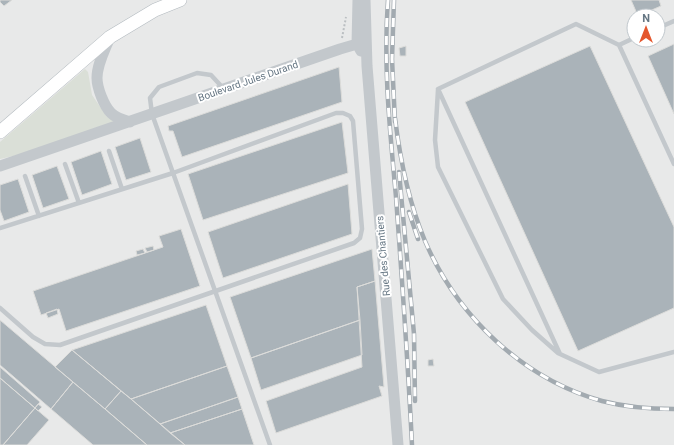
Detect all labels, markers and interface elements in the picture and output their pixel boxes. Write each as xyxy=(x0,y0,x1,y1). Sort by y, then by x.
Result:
north arrow xyxy=(626,8,666,48)
text: N xyxy=(642,12,650,25)
street label: Boulevard Jules Durand xyxy=(197,59,299,103)
street label: Rue des Chantiers xyxy=(374,215,392,297)

